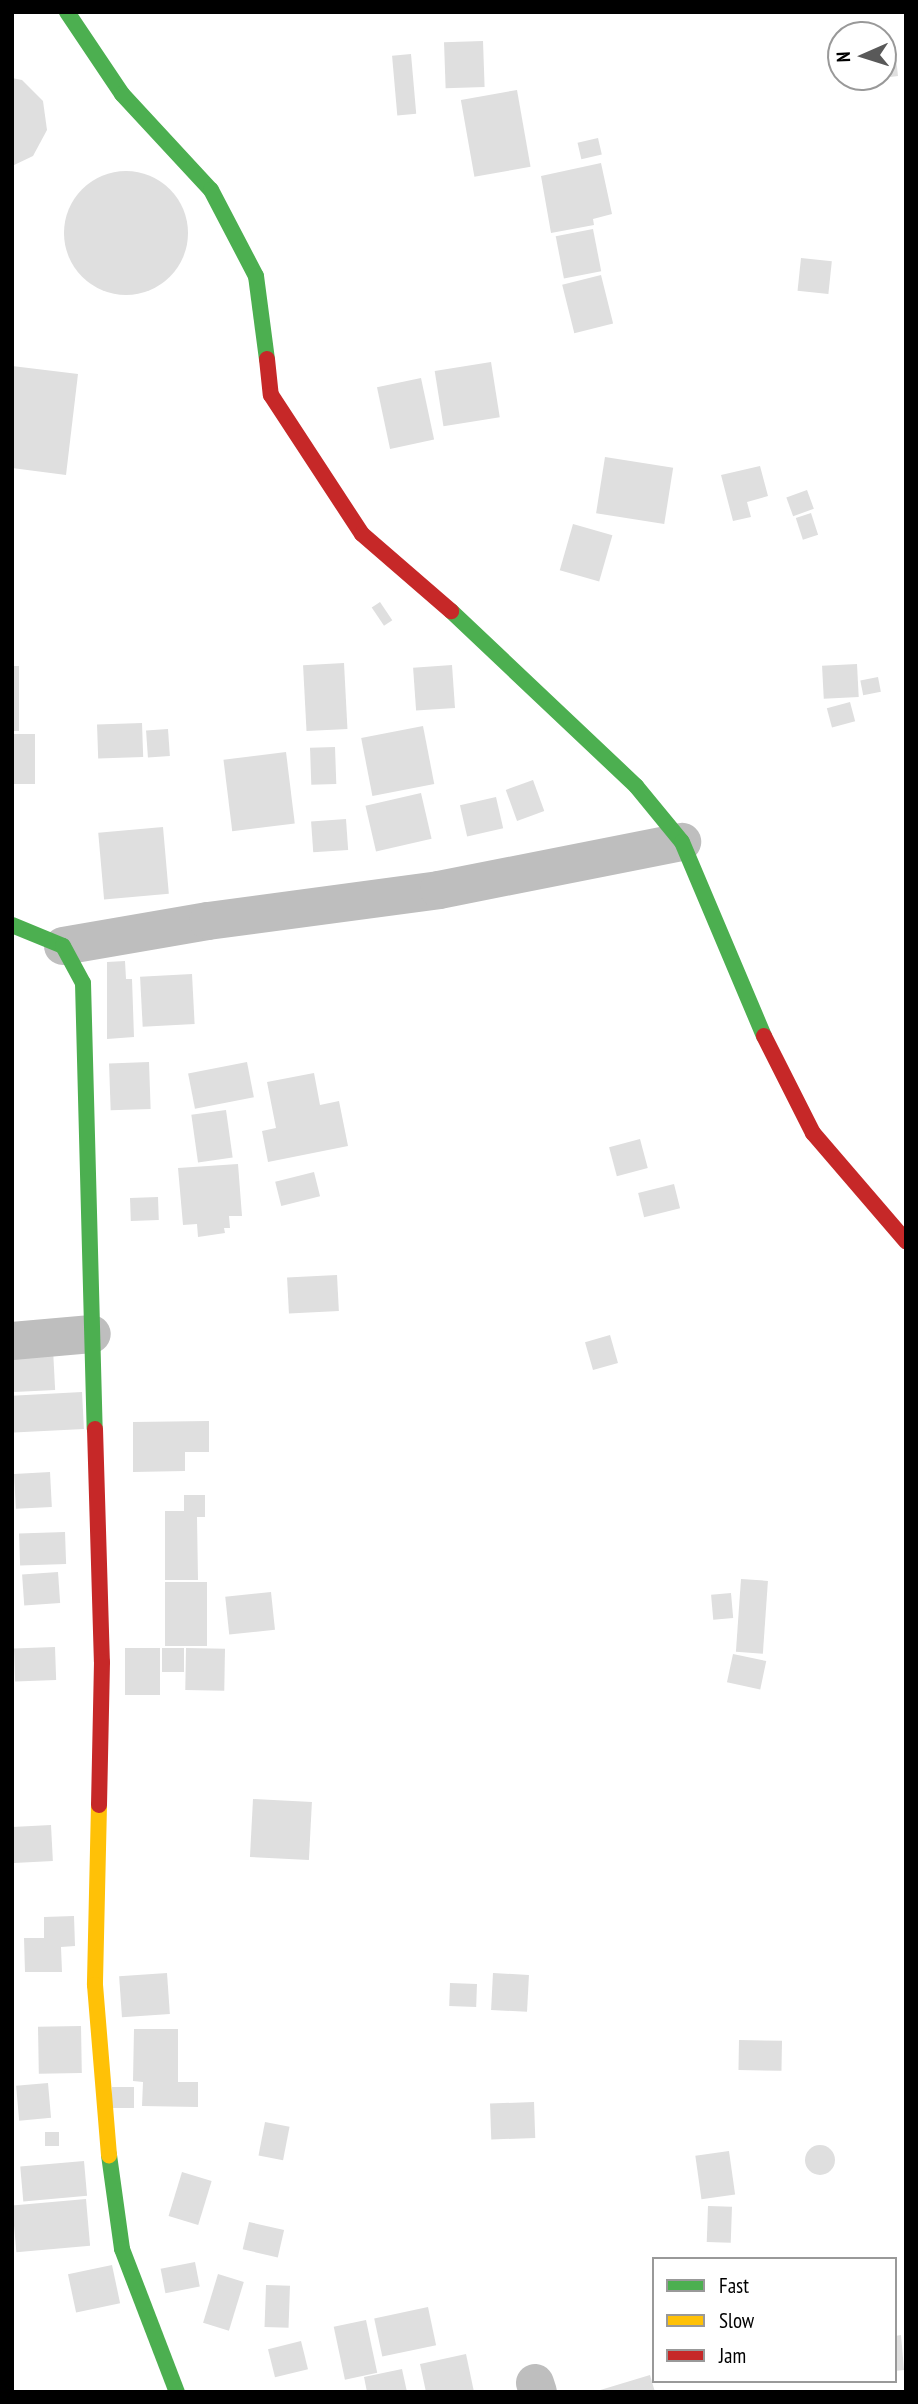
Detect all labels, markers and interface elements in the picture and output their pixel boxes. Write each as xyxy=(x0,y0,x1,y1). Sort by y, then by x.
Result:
north arrow xyxy=(827,21,897,91)
text: N xyxy=(831,51,855,63)
legend xyxy=(652,2257,897,2383)
text: Fast xyxy=(719,2272,749,2299)
text: Slow xyxy=(719,2307,754,2334)
text: Jam xyxy=(719,2342,746,2369)

